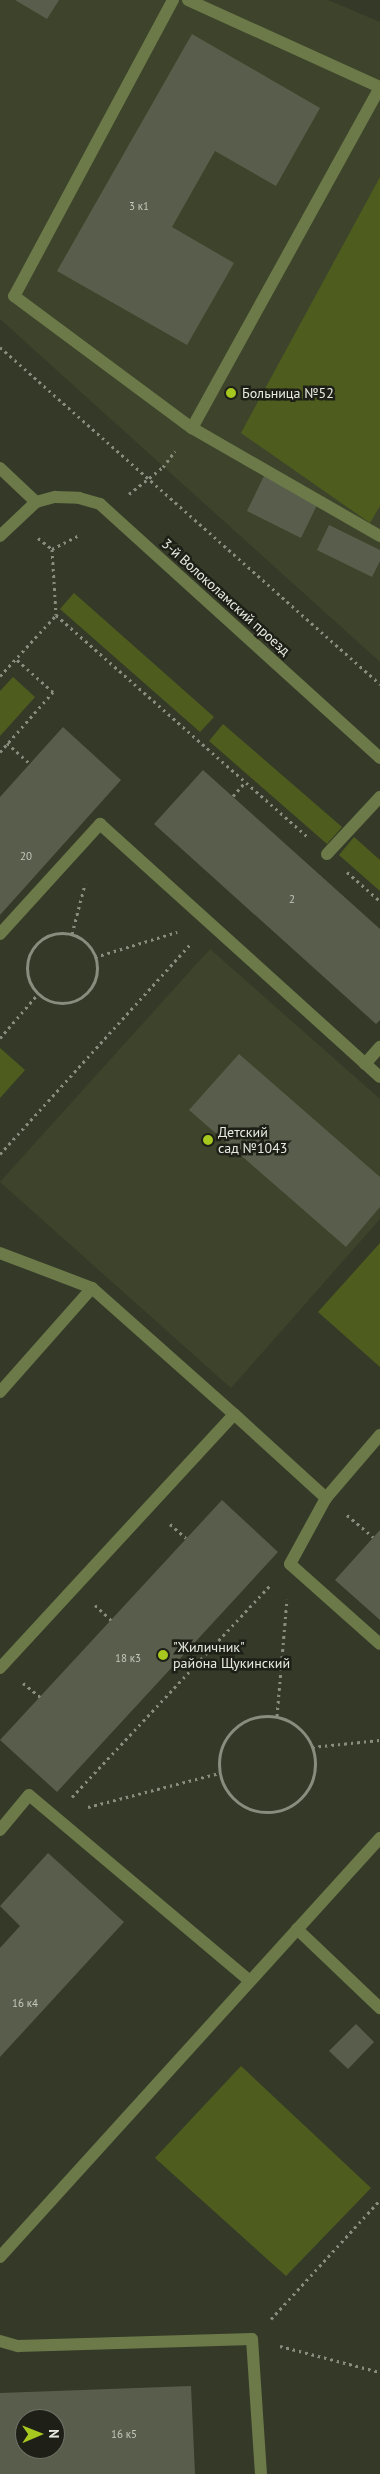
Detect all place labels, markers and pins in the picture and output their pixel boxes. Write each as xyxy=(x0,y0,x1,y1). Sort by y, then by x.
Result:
place label: Больница №52 xyxy=(242,385,334,401)
marker: Больница №52 xyxy=(224,386,238,400)
place label: Детский сад №1043 xyxy=(218,1124,287,1156)
marker: Детский сад №1043 xyxy=(202,1134,214,1146)
place label: "Жиличник" района Щукинский xyxy=(173,1639,290,1671)
marker: "Жиличник" района Щукинский xyxy=(157,1649,169,1661)

